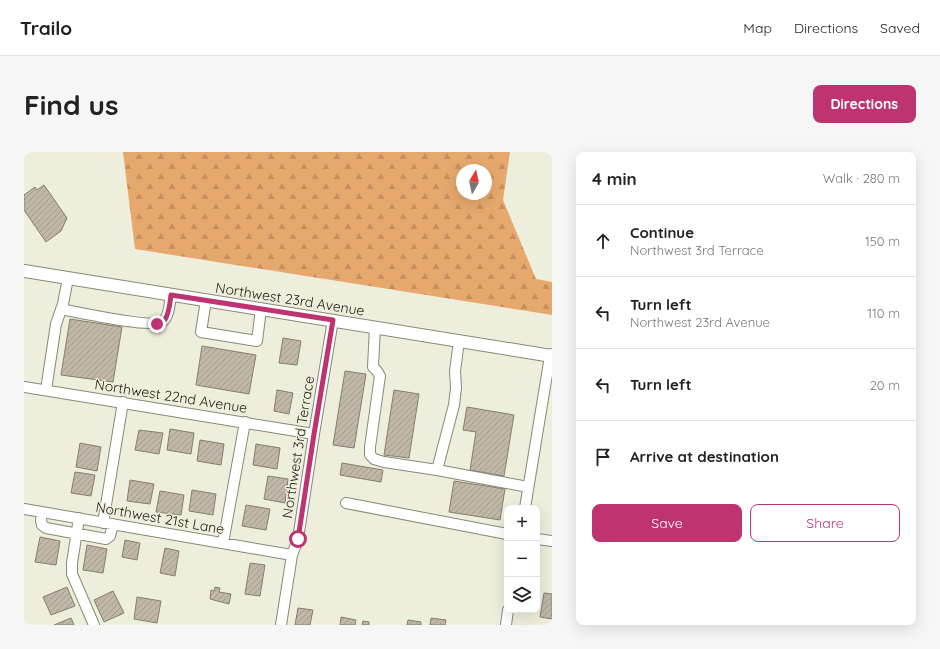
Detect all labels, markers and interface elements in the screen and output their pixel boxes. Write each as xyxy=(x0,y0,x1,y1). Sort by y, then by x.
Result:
text: Trailo xyxy=(20,16,72,40)
text: Map xyxy=(743,19,772,37)
text: Directions xyxy=(794,19,858,37)
text: Saved xyxy=(880,19,920,37)
button: Directions xyxy=(813,85,916,123)
text: Find us xyxy=(24,87,118,122)
north arrow xyxy=(456,164,492,200)
text: 4 min xyxy=(592,168,637,189)
text: Walk · 280 m xyxy=(823,170,900,186)
text: Continue xyxy=(630,223,694,242)
icon: ahead xyxy=(592,230,614,252)
text: 150 m xyxy=(865,233,900,249)
text: Northwest 3rd Terrace xyxy=(630,242,764,258)
street label: Northwest 23rd Avenue xyxy=(214,278,366,320)
text: Turn left xyxy=(630,295,692,314)
icon: left xyxy=(592,302,614,324)
text: 110 m xyxy=(867,305,900,321)
text: Northwest 23rd Avenue xyxy=(630,314,770,330)
route end xyxy=(148,315,166,333)
street label: Northwest 3rd Terrace xyxy=(278,374,318,520)
icon: left xyxy=(592,374,614,396)
street label: Northwest 22nd Avenue xyxy=(93,375,249,417)
text: Turn left xyxy=(630,375,692,394)
text: 20 m xyxy=(870,377,900,393)
icon: arrive xyxy=(592,446,614,468)
text: Arrive at destination xyxy=(630,447,779,466)
street label: Northwest 21st Lane xyxy=(94,498,226,538)
button: Save xyxy=(592,504,742,542)
button: Share xyxy=(750,504,900,542)
map controls xyxy=(504,505,540,613)
button: + xyxy=(504,505,540,541)
route start xyxy=(289,530,307,548)
button: − xyxy=(504,541,540,577)
button: layers xyxy=(504,577,540,613)

